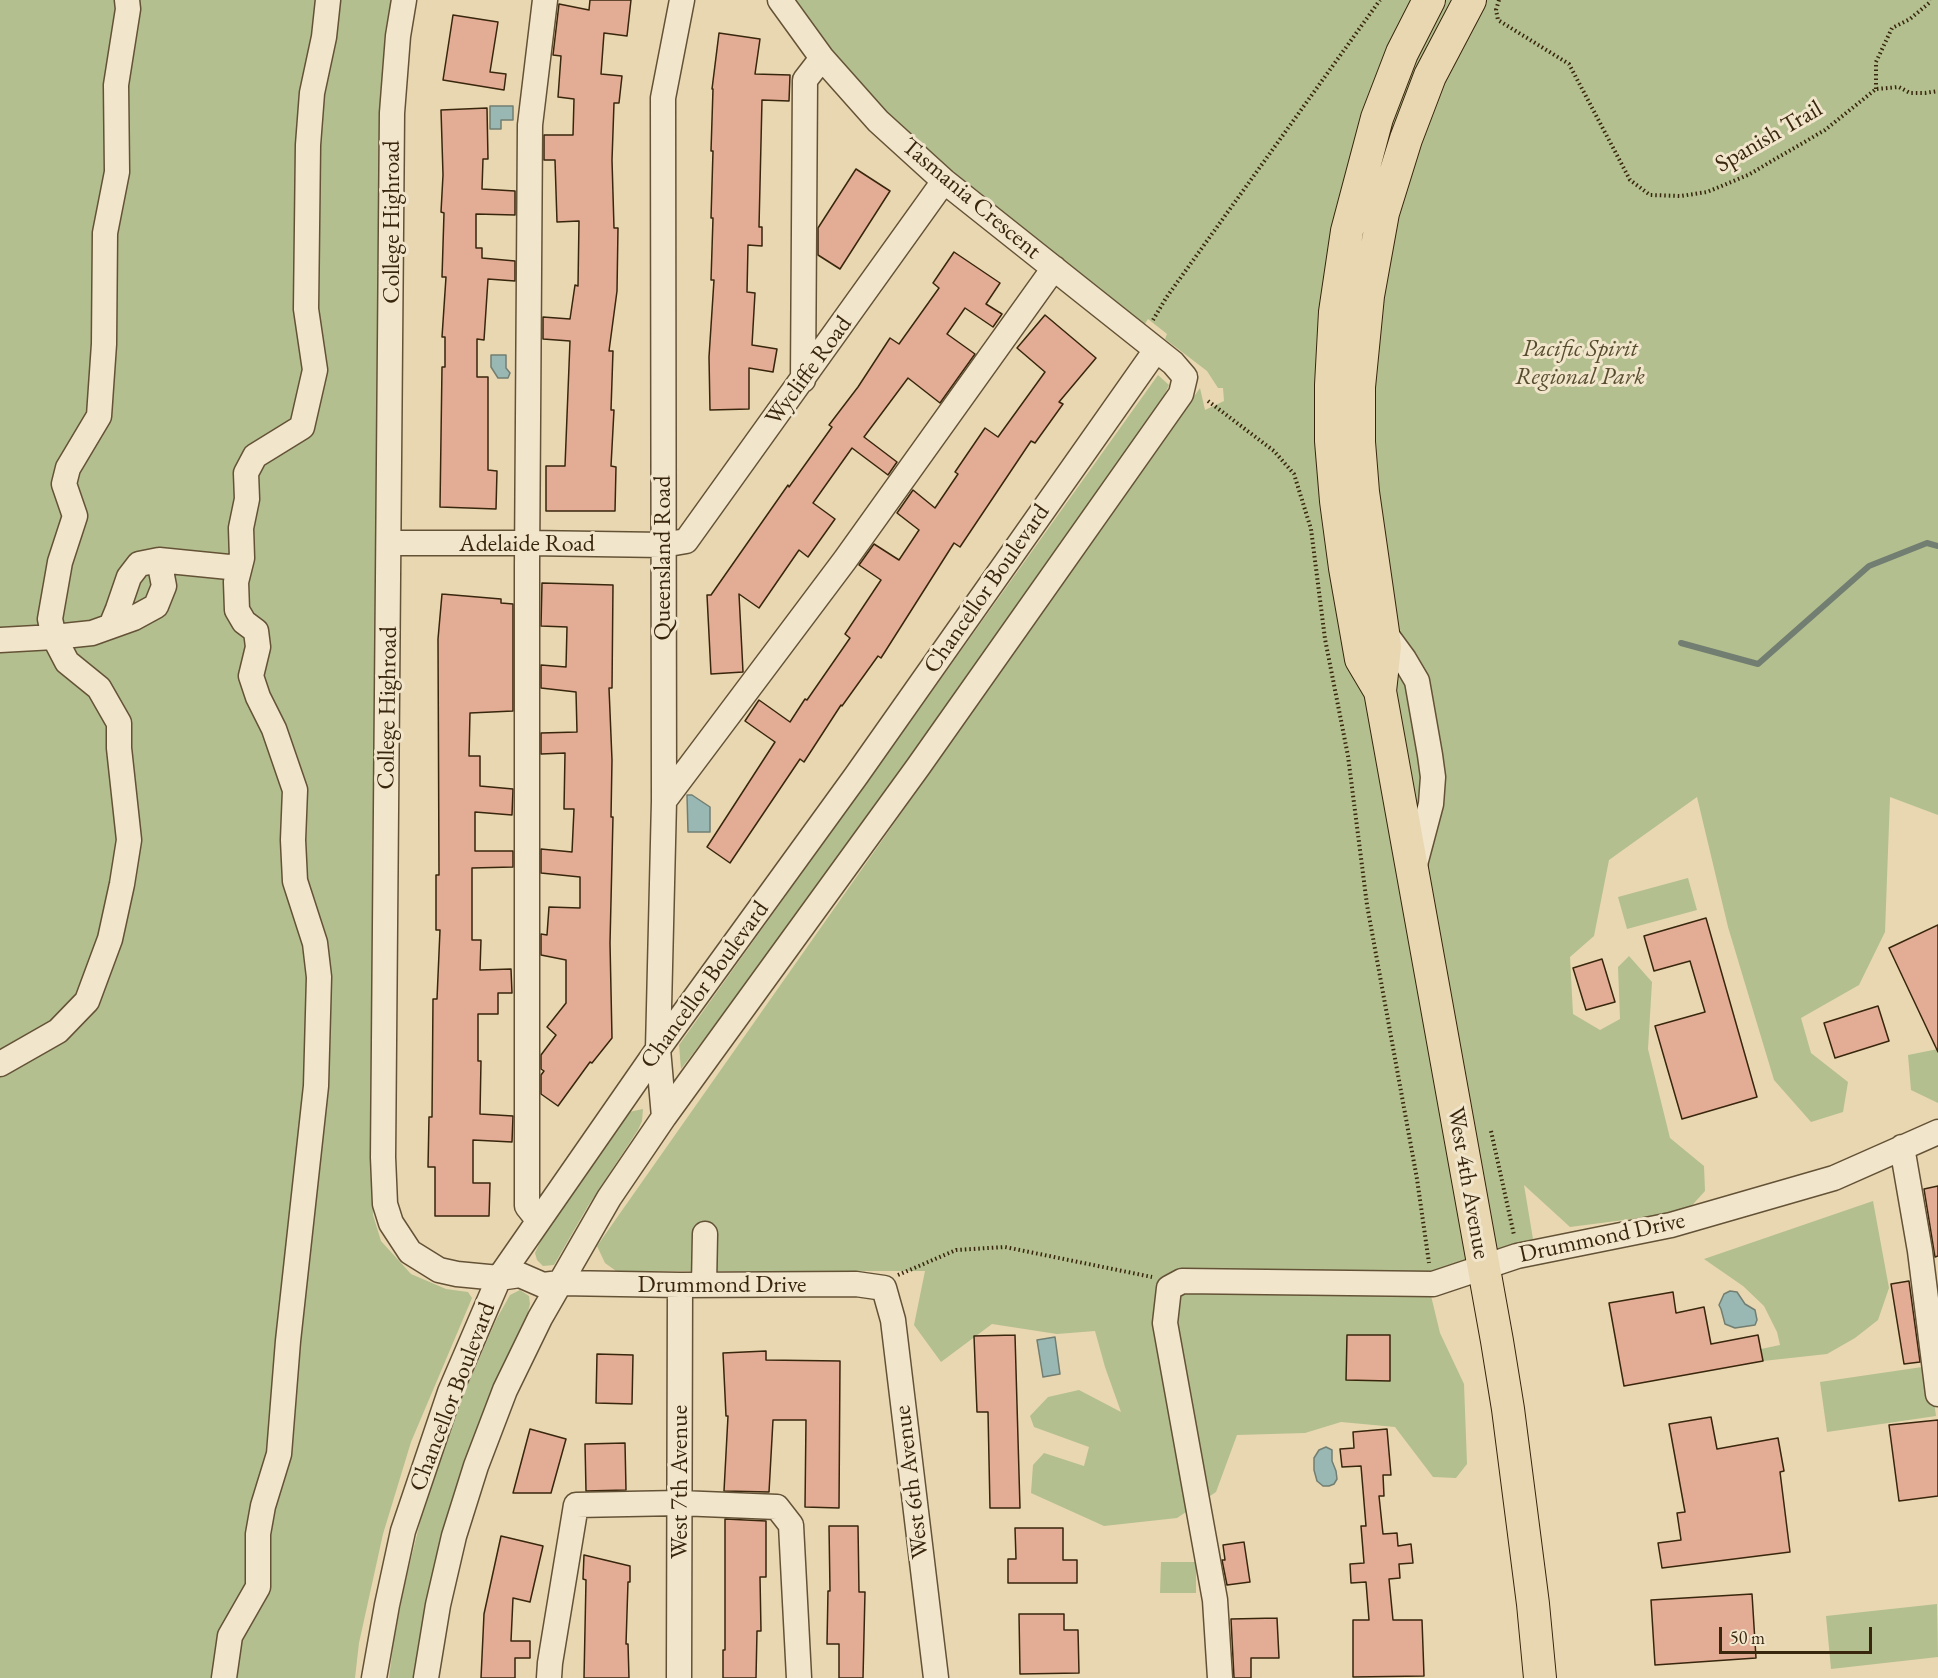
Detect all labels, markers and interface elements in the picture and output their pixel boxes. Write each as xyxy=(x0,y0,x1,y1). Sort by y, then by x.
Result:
street label: Spanish Trail xyxy=(1710,95,1828,179)
street label: Tasmania Crescent xyxy=(895,132,1047,266)
street label: College Highroad xyxy=(378,140,406,304)
street label: Wycliffe Road xyxy=(760,311,858,431)
park label: Pacific Spirit Regional Park xyxy=(1515,335,1645,391)
street label: Queensland Road xyxy=(649,475,677,641)
street label: Chancellor Boulevard xyxy=(918,499,1056,679)
street label: Adelaide Road xyxy=(459,530,595,558)
street label: College Highroad xyxy=(372,626,404,790)
street label: Chancellor Boulevard xyxy=(635,896,775,1074)
street label: West 4th Avenue xyxy=(1440,1105,1496,1261)
street label: Drummond Drive xyxy=(1516,1206,1688,1270)
street label: Drummond Drive xyxy=(638,1271,806,1299)
street label: Chancellor Boulevard xyxy=(404,1298,502,1496)
street label: West 6th Avenue xyxy=(888,1404,936,1560)
street label: West 7th Avenue xyxy=(666,1405,694,1559)
scale bar xyxy=(1722,1615,1875,1653)
text: 50 m xyxy=(1730,1626,1765,1649)

